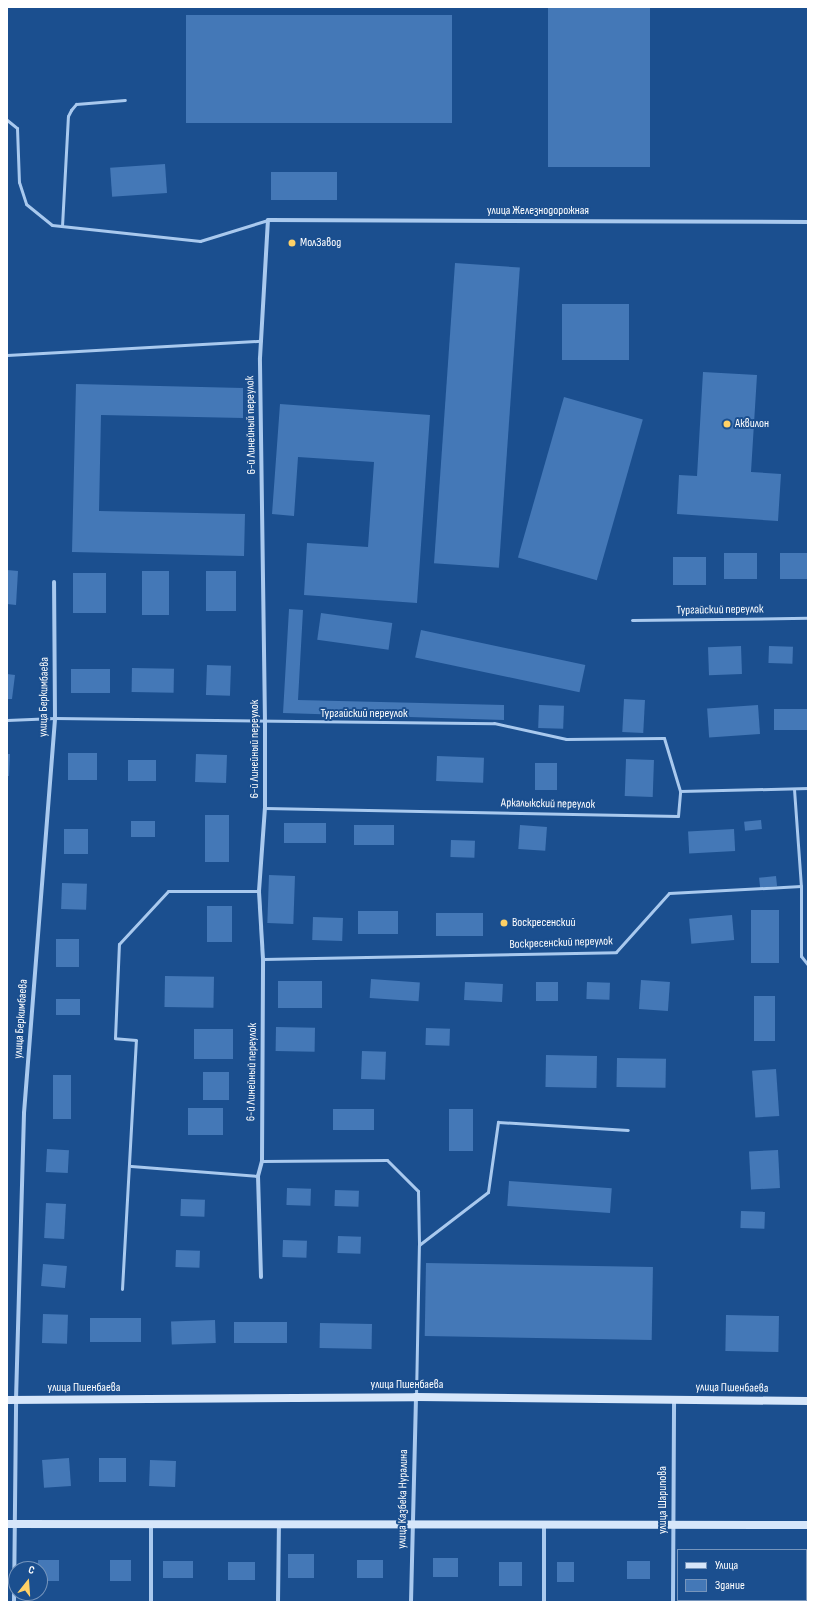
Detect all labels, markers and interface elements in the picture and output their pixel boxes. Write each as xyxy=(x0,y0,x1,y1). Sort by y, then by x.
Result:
street label: улица Железнодорожная xyxy=(487,204,589,218)
place label: МолЗавод xyxy=(300,236,341,250)
marker: МолЗавод xyxy=(287,238,297,248)
street label: 6-й Линейный переулок xyxy=(243,376,259,474)
place label: Аквилон xyxy=(735,417,769,431)
marker: Аквилон xyxy=(722,419,732,429)
street label: Тургайский переулок xyxy=(676,602,764,618)
street label: улица Беркимбаева xyxy=(36,657,52,737)
street label: 6-й Линейный переулок xyxy=(248,700,262,798)
street label: Тургайский переулок xyxy=(320,707,408,721)
street label: Аркалыкский переулок xyxy=(501,796,595,812)
place label: Воскресенский xyxy=(512,916,575,930)
marker: Воскресенский xyxy=(499,918,509,928)
street label: Воскресенский переулок xyxy=(509,934,613,952)
street label: улица Беркимбаева xyxy=(11,979,31,1059)
street label: 6-й Линейный переулок xyxy=(244,1023,260,1121)
street label: улица Пшенбаева xyxy=(371,1378,443,1392)
street label: улица Пшенбаева xyxy=(695,1380,769,1396)
street label: улица Пшенбаева xyxy=(48,1381,120,1395)
street label: улица Казбека Нуралина xyxy=(395,1449,411,1549)
street label: улица Шарипова xyxy=(656,1466,670,1534)
legend xyxy=(677,1549,807,1601)
text: Улица xyxy=(715,1558,738,1573)
north arrow xyxy=(8,1561,48,1601)
text: С xyxy=(27,1563,36,1577)
text: Здание xyxy=(715,1578,745,1593)

